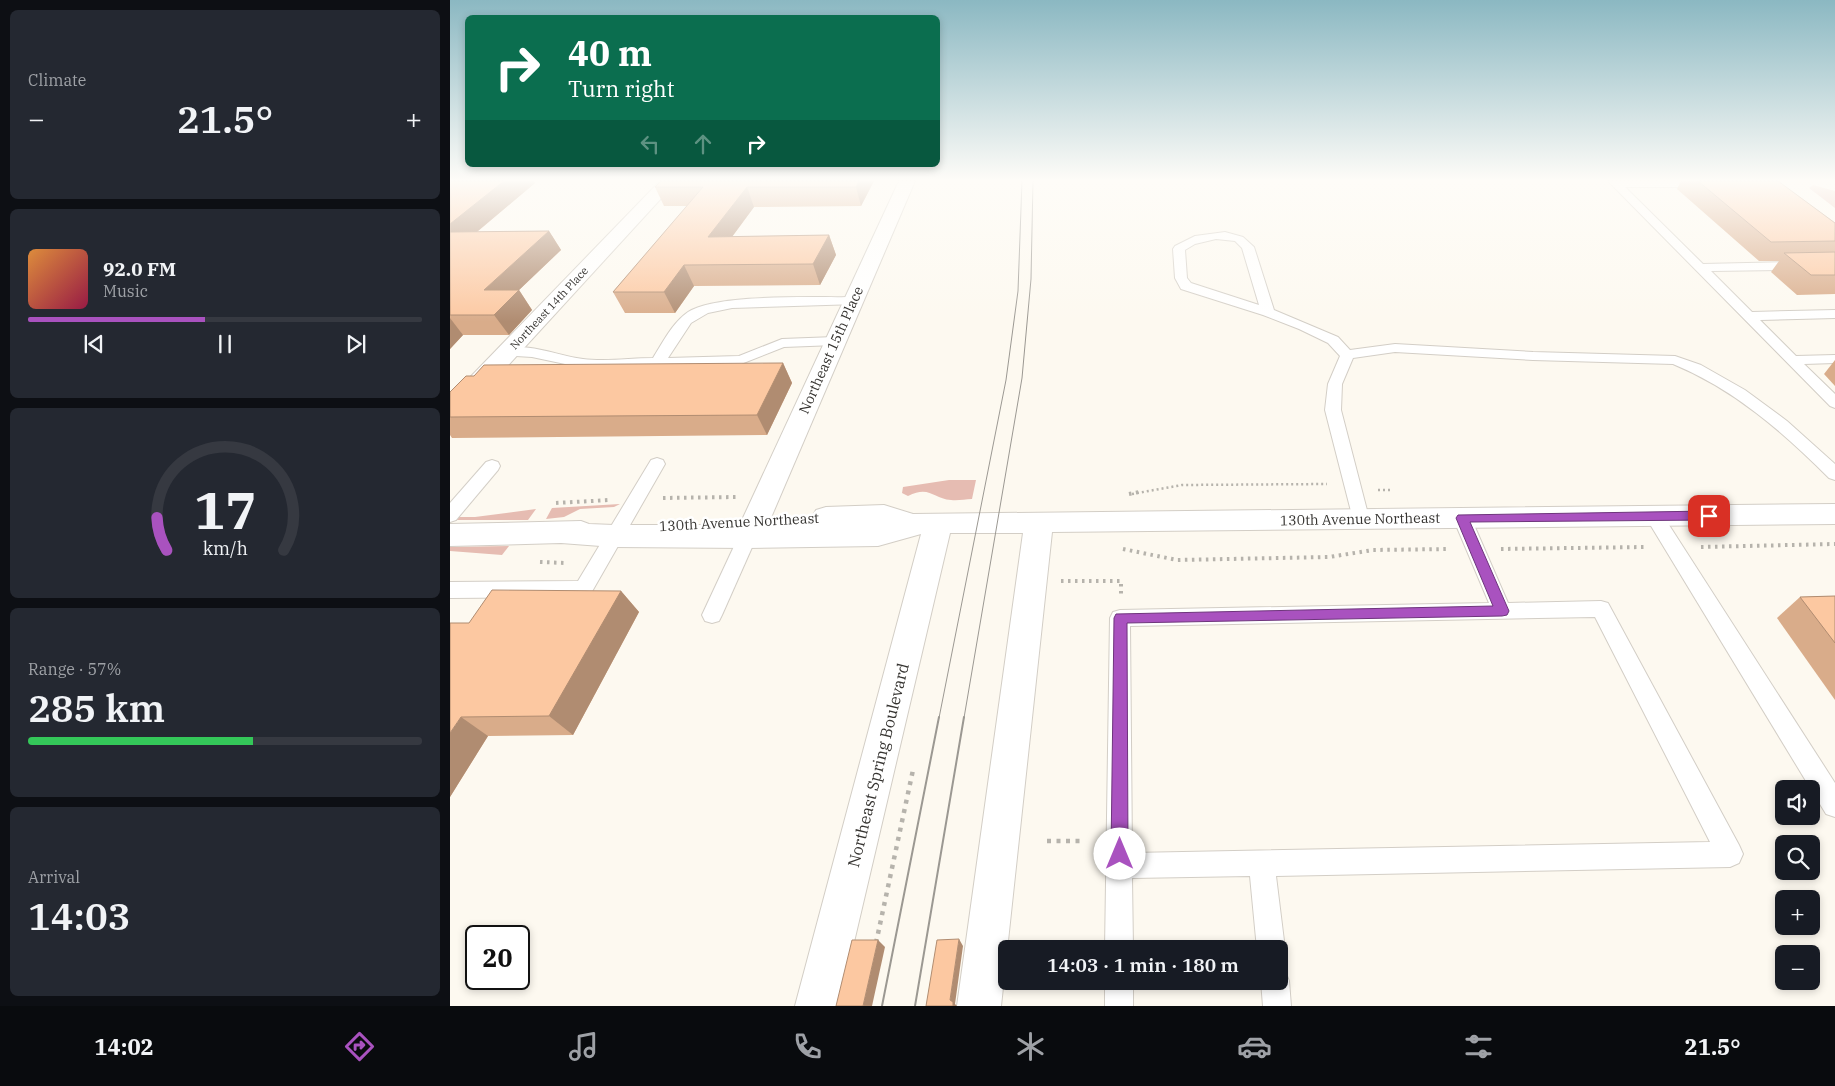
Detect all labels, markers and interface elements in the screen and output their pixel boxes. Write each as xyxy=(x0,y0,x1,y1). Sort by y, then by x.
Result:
text: 40 m xyxy=(568,30,652,76)
icon: right xyxy=(485,35,550,100)
text: Climate xyxy=(28,70,86,90)
text: Turn right xyxy=(568,74,675,103)
text: 21.5° xyxy=(177,94,273,143)
text: − xyxy=(28,100,45,137)
text: + xyxy=(405,100,422,137)
icon: left xyxy=(636,130,664,158)
icon: ahead xyxy=(689,130,717,158)
icon: right xyxy=(742,130,770,158)
text: 92.0 FM xyxy=(103,257,176,281)
street label: Northeast 14th Place xyxy=(507,264,591,352)
text: Music xyxy=(103,281,148,301)
street label: Northeast 15th Place xyxy=(795,283,867,417)
icon: previous xyxy=(80,330,108,358)
icon: pause xyxy=(211,330,239,358)
icon: next xyxy=(342,330,370,358)
text: 17 xyxy=(194,476,256,543)
pin xyxy=(1688,495,1730,537)
icon: arrive xyxy=(1695,502,1723,530)
street label: 130th Avenue Northeast xyxy=(658,509,820,535)
street label: 130th Avenue Northeast xyxy=(1280,509,1440,529)
text: km/h xyxy=(202,537,248,560)
text: Range · 57% xyxy=(28,659,121,679)
street label: Northeast Spring Boulevard xyxy=(843,661,913,869)
text: 285 km xyxy=(28,683,165,732)
map controls xyxy=(1775,780,1820,990)
button: sound xyxy=(1775,780,1820,825)
position arrow xyxy=(1093,827,1145,879)
button: search xyxy=(1775,835,1820,880)
text: Arrival xyxy=(28,867,80,887)
button: + xyxy=(1775,890,1820,935)
text: 14:03 xyxy=(28,891,131,940)
speed limit sign: 20 xyxy=(465,925,530,990)
button: − xyxy=(1775,945,1820,990)
text: 14:03 · 1 min · 180 m xyxy=(1047,953,1239,977)
icon: directions xyxy=(342,1029,377,1064)
icon: music xyxy=(566,1029,601,1064)
icon: phone xyxy=(790,1029,825,1064)
icon: climate xyxy=(1013,1029,1048,1064)
icon: car xyxy=(1237,1029,1272,1064)
icon: filters xyxy=(1461,1029,1496,1064)
text: 14:02 xyxy=(94,1032,154,1061)
text: 21.5° xyxy=(1685,1032,1741,1061)

